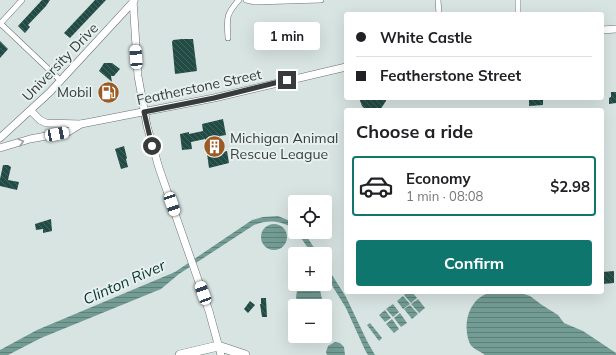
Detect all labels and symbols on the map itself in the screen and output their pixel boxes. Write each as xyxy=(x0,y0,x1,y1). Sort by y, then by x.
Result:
street label: University Drive xyxy=(18,19,102,105)
callout: 1 min xyxy=(254,22,320,50)
car xyxy=(129,45,143,69)
street label: Featherstone Street xyxy=(135,65,263,109)
route end xyxy=(278,71,296,89)
fuel station icon: Mobil xyxy=(95,79,121,105)
place label: Mobil xyxy=(57,83,92,101)
car xyxy=(44,126,70,142)
place label: Michigan Animal Rescue League xyxy=(230,129,338,163)
building icon: Michigan Animal Rescue League xyxy=(201,133,227,159)
route start xyxy=(143,137,161,155)
one-way arrow xyxy=(17,138,24,147)
car xyxy=(162,191,182,217)
water label: Clinton River xyxy=(80,255,169,309)
car xyxy=(193,280,213,306)

